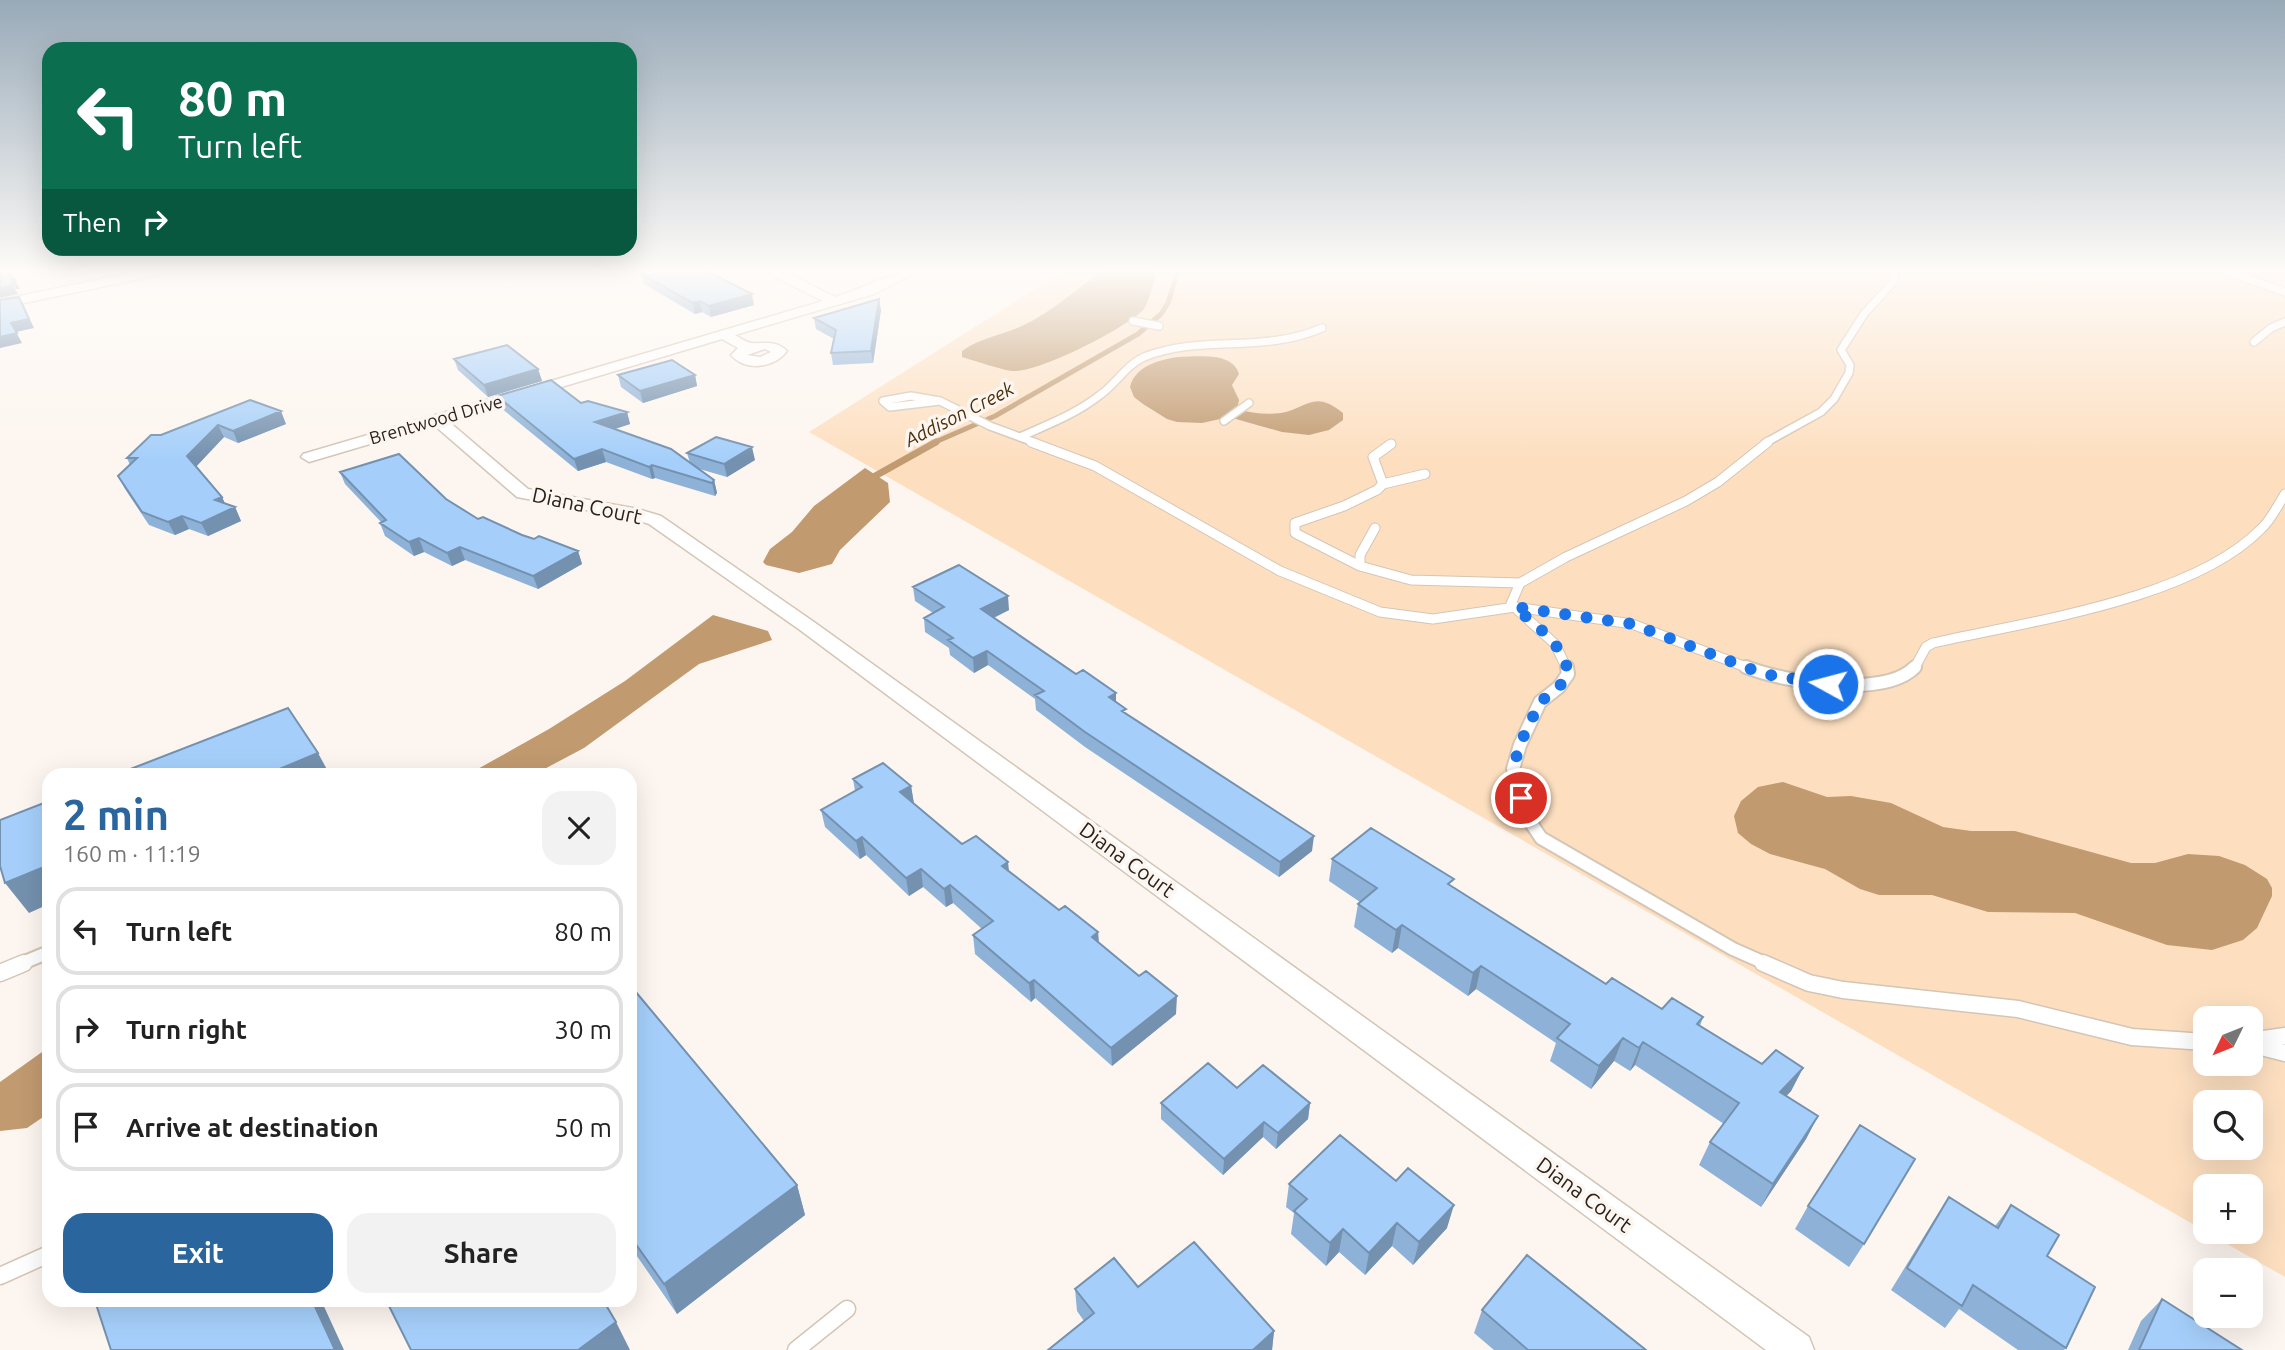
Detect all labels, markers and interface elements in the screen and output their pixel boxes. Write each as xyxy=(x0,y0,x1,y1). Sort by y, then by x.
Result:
icon: left xyxy=(63,70,154,161)
text: 80 m xyxy=(178,70,287,125)
text: Turn left xyxy=(178,128,302,164)
icon: right xyxy=(136,203,174,241)
text: Then xyxy=(63,208,122,237)
water label: Addison Creek xyxy=(900,377,1017,451)
street label: Brentwood Drive xyxy=(367,390,505,448)
street label: Diana Court xyxy=(530,482,644,528)
position arrow xyxy=(1791,647,1865,721)
pin xyxy=(1491,768,1551,828)
icon: arrive xyxy=(1502,779,1540,817)
text: 2 min xyxy=(63,791,169,838)
button: close xyxy=(542,791,616,865)
street label: Diana Court xyxy=(1075,817,1180,902)
text: 160 m · 11:19 xyxy=(63,841,201,866)
icon: left xyxy=(67,912,105,950)
text: Turn left xyxy=(126,917,232,946)
text: 80 m xyxy=(554,917,612,946)
north arrow xyxy=(2193,1006,2263,1076)
map controls xyxy=(2193,1006,2263,1328)
icon: right xyxy=(67,1010,105,1048)
text: Turn right xyxy=(126,1015,247,1044)
text: 30 m xyxy=(554,1015,612,1044)
button: search xyxy=(2193,1090,2263,1160)
icon: arrive xyxy=(67,1108,105,1146)
text: Arrive at destination xyxy=(126,1113,379,1142)
text: 50 m xyxy=(554,1113,612,1142)
street label: Diana Court xyxy=(1532,1152,1637,1237)
button: + xyxy=(2193,1174,2263,1244)
button: Exit xyxy=(63,1213,333,1293)
button: Share xyxy=(347,1213,616,1293)
button: − xyxy=(2193,1258,2263,1328)

